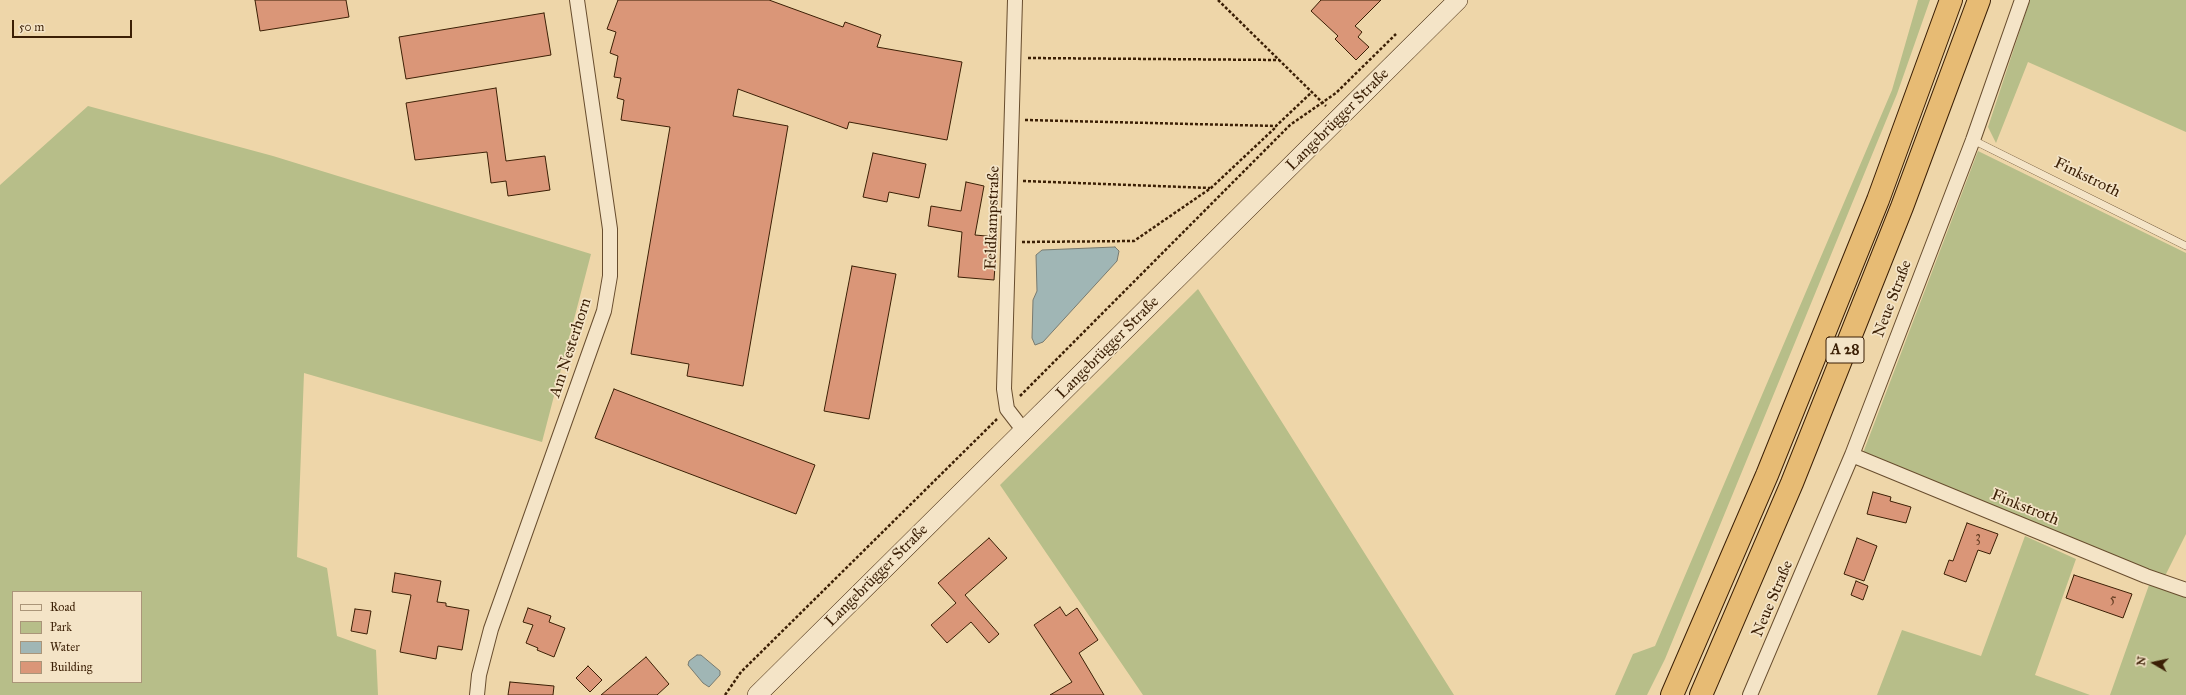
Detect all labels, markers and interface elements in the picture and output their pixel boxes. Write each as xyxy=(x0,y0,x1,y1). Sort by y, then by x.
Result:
scale bar xyxy=(14,12,134,38)
text: 50 m xyxy=(19,20,44,34)
street label: Langebrügger Straße xyxy=(1283,65,1393,175)
street label: Finkstroth xyxy=(2051,154,2123,202)
street label: Feldkampstraße xyxy=(982,166,1004,270)
street label: Neue Straße xyxy=(1869,258,1917,340)
street label: Langebrügger Straße xyxy=(1053,293,1163,403)
street label: Am Nesterhorn xyxy=(546,296,596,400)
road number: A 28 xyxy=(1826,337,1864,363)
street label: Finkstroth xyxy=(1988,486,2062,530)
street label: Langebrügger Straße xyxy=(822,521,932,631)
house number: 3 xyxy=(1975,530,1981,546)
street label: Neue Straße xyxy=(1748,558,1798,640)
legend xyxy=(12,591,142,683)
house number: 5 xyxy=(2110,592,2116,608)
text: Road xyxy=(50,600,76,614)
text: Park xyxy=(50,620,72,634)
text: Water xyxy=(50,640,80,654)
north arrow xyxy=(2134,643,2174,683)
text: N xyxy=(2135,655,2149,667)
text: Building xyxy=(50,660,92,674)

